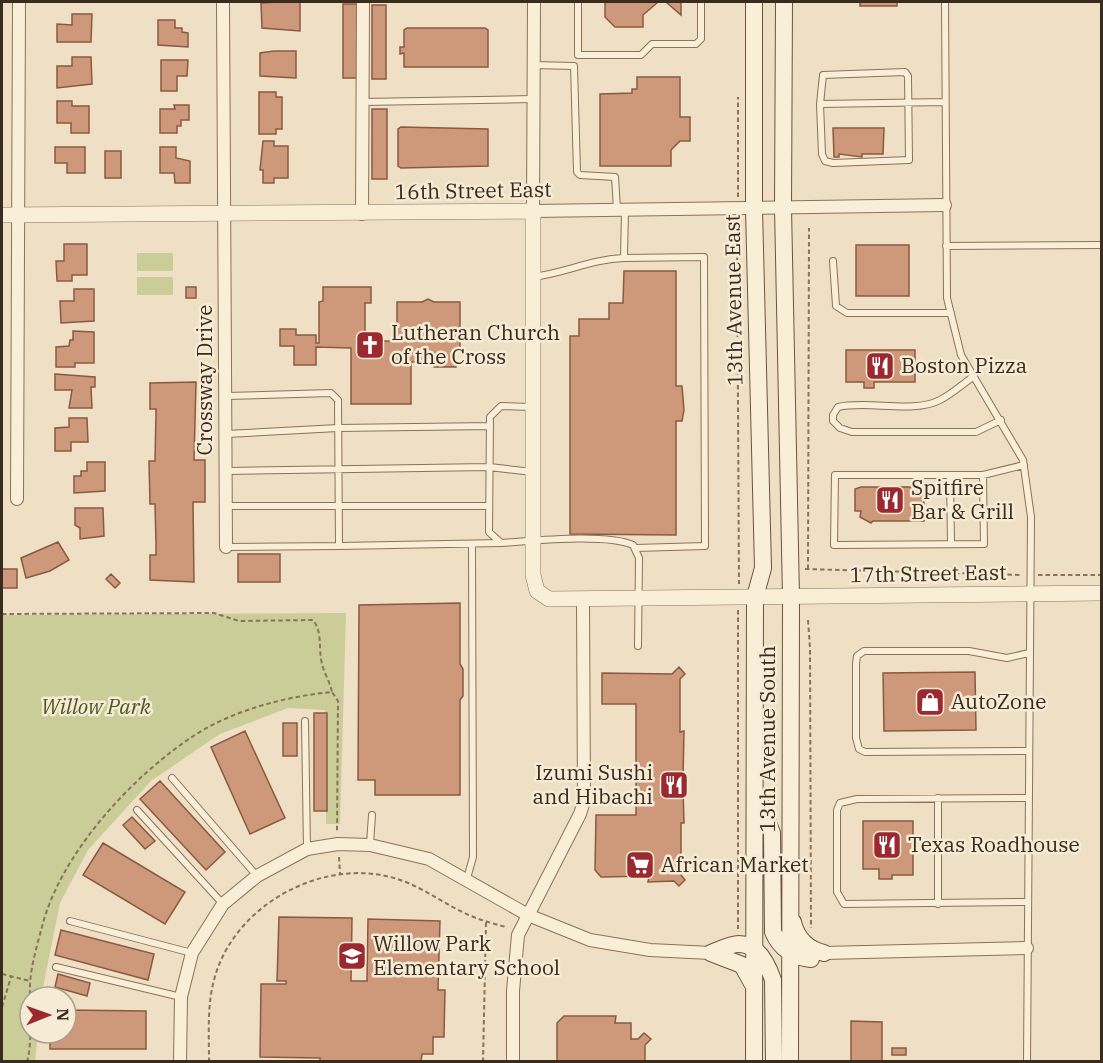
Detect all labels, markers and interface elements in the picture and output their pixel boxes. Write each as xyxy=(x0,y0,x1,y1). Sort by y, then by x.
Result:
street label: 16th Street East xyxy=(394,175,552,205)
street label: 13th Avenue East xyxy=(718,214,748,386)
street label: Crossway Drive xyxy=(190,304,218,456)
place label: Lutheran Church of the Cross xyxy=(391,318,560,370)
church icon: Lutheran Church of the Cross xyxy=(354,329,386,361)
restaurant icon: Boston Pizza xyxy=(864,350,896,382)
place label: Boston Pizza xyxy=(901,351,1027,379)
place label: Spitfire Bar & Grill xyxy=(911,473,1014,525)
restaurant icon: Spitfire Bar & Grill xyxy=(874,484,906,516)
street label: 17th Street East xyxy=(849,558,1007,588)
street label: 13th Avenue South xyxy=(753,646,781,832)
shop icon: AutoZone xyxy=(914,686,946,718)
place label: AutoZone xyxy=(951,687,1047,715)
park label: Willow Park xyxy=(41,692,152,720)
place label: Izumi Sushi and Hibachi xyxy=(533,758,653,810)
restaurant icon: Izumi Sushi and Hibachi xyxy=(658,769,690,801)
restaurant icon: Texas Roadhouse xyxy=(871,829,903,861)
place label: Texas Roadhouse xyxy=(908,830,1080,858)
supermarket icon: African Market xyxy=(624,849,656,881)
place label: African Market xyxy=(661,850,809,878)
place label: Willow Park Elementary School xyxy=(373,929,560,981)
school or university icon: Willow Park Elementary School xyxy=(336,940,368,972)
north arrow xyxy=(18,985,78,1045)
text: N xyxy=(53,1008,73,1021)

